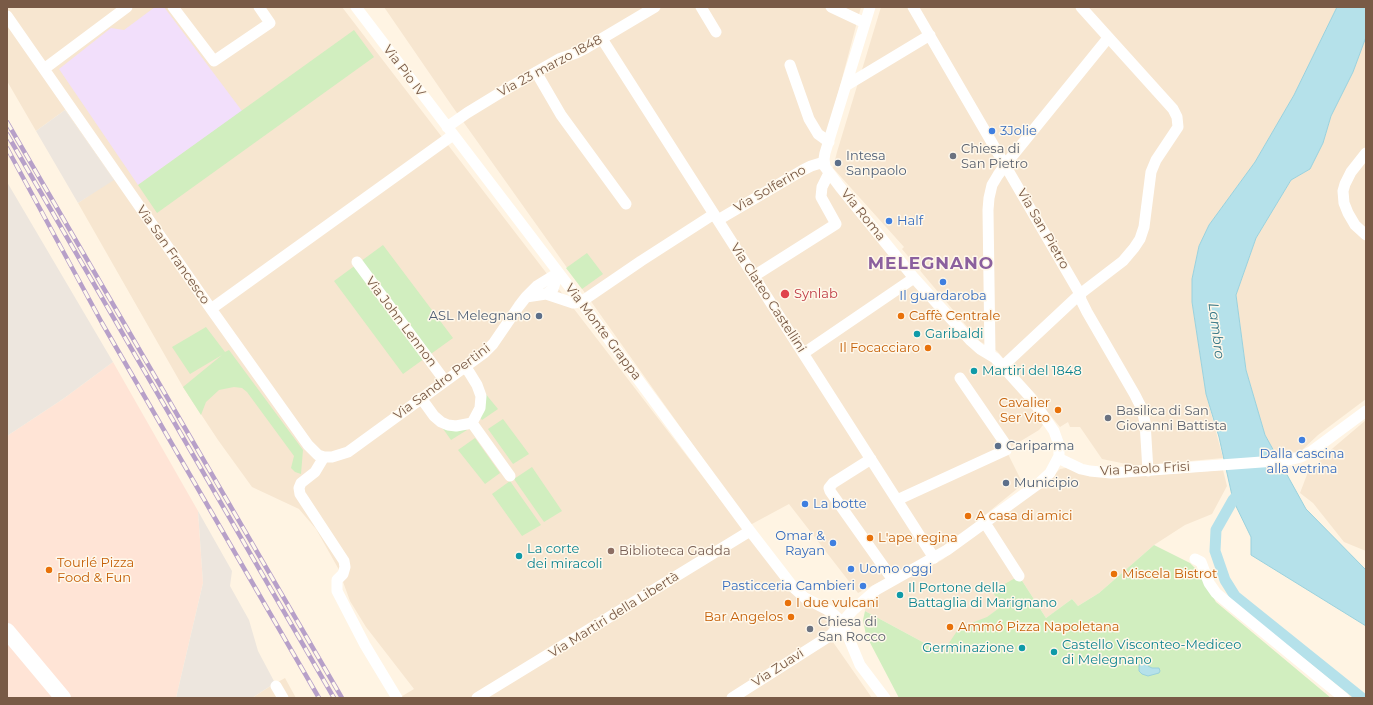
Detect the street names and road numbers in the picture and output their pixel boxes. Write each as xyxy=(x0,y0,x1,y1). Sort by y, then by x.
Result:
street label: Via 23 marzo 1848 xyxy=(495,32,605,100)
street label: Via Pio IV xyxy=(380,42,428,100)
street label: Via Solferino xyxy=(731,162,809,216)
street label: Via Roma xyxy=(837,186,889,244)
street label: Via San Pietro xyxy=(1014,186,1072,272)
street label: Via San Francesco xyxy=(133,202,213,308)
street label: Via Clateo Castellini xyxy=(727,240,809,356)
street label: Via John Lennon xyxy=(362,274,440,370)
street label: Via Monte Grappa xyxy=(562,281,644,383)
street label: Via Sandro Pertini xyxy=(391,341,493,423)
street label: Via Paolo Frisi xyxy=(1100,459,1190,479)
street label: Via Martiri della Libertà xyxy=(546,569,682,661)
street label: Via Zuavi xyxy=(749,646,807,690)

